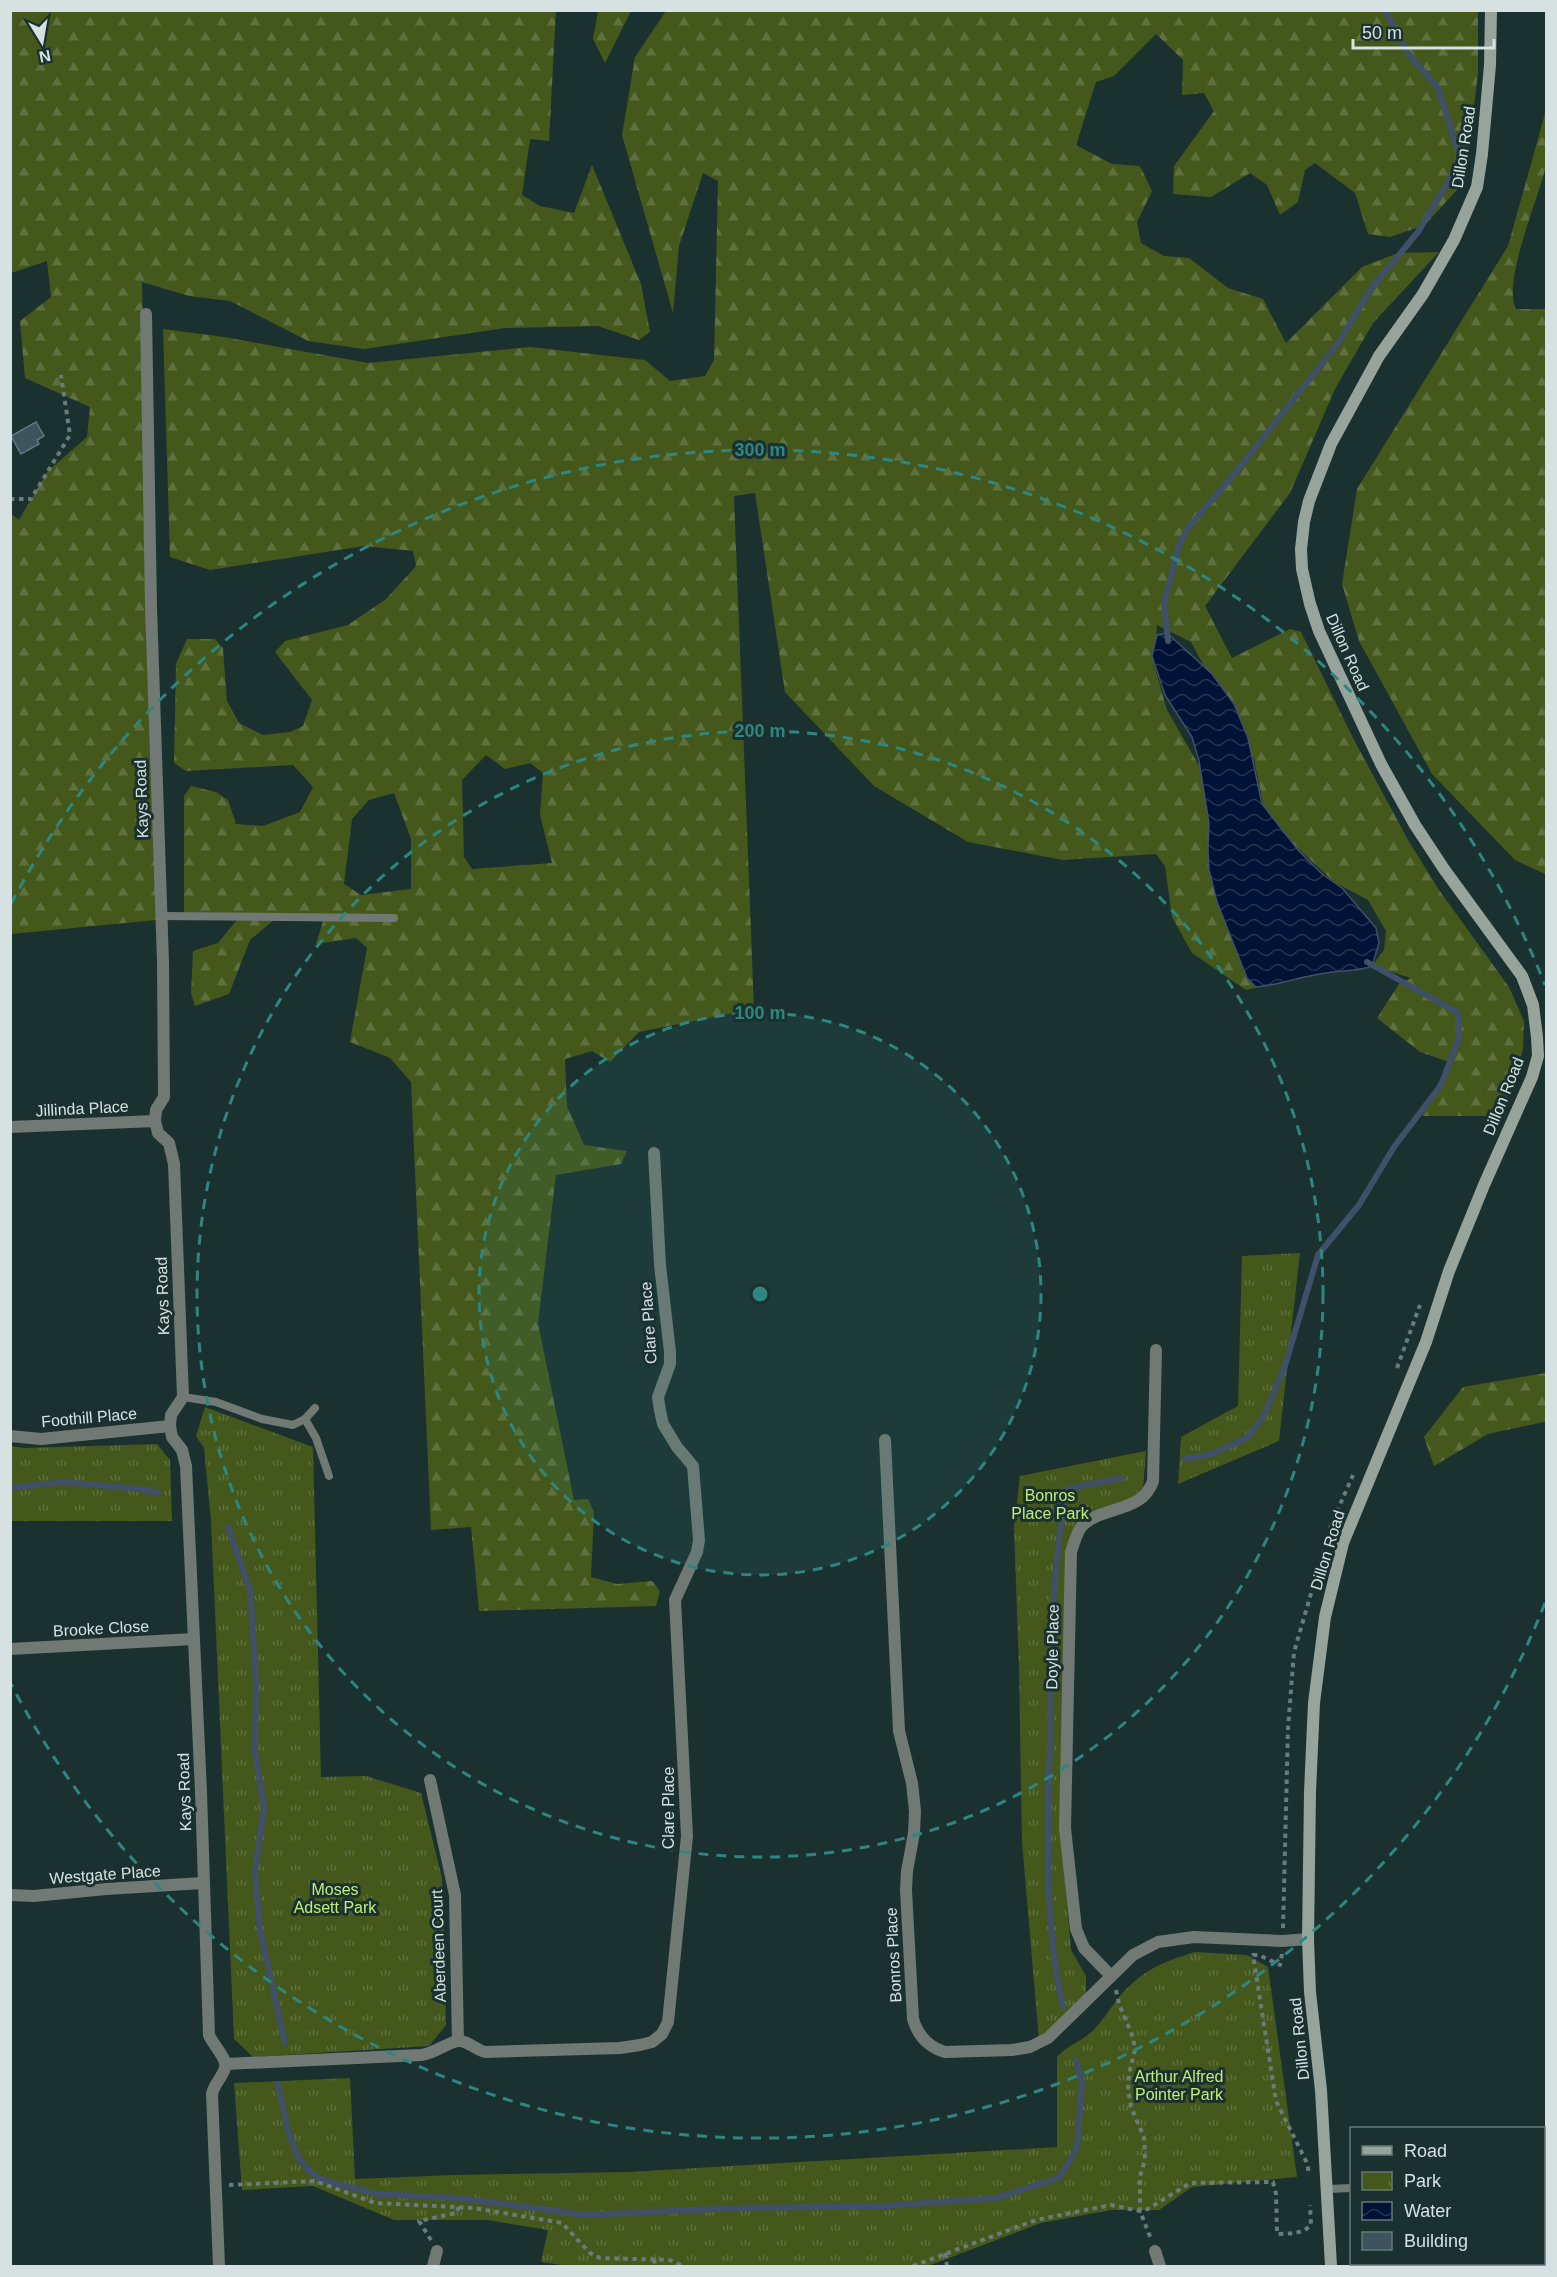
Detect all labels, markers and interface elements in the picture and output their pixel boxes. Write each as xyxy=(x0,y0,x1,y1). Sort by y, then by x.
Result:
north arrow xyxy=(12,12,72,72)
scale bar xyxy=(1353,12,1494,50)
text: 50 m xyxy=(1362,23,1402,43)
text: N xyxy=(37,47,52,66)
street label: Dillon Road xyxy=(1449,105,1478,189)
text: 300 m xyxy=(734,440,786,460)
street label: Dillon Road xyxy=(1323,611,1372,693)
text: 200 m xyxy=(734,721,786,741)
street label: Kays Road xyxy=(132,760,151,838)
text: 100 m xyxy=(734,1003,786,1023)
street label: Dillon Road xyxy=(1480,1055,1527,1138)
street label: Jillinda Place xyxy=(35,1098,129,1119)
street label: Kays Road xyxy=(153,1257,172,1335)
street label: Clare Place xyxy=(637,1281,660,1365)
centre of rings xyxy=(750,1284,770,1304)
street label: Foothill Place xyxy=(40,1405,138,1430)
park label: Bonros Place Park xyxy=(1011,1487,1090,1522)
street label: Dillon Road xyxy=(1307,1508,1348,1592)
street label: Doyle Place xyxy=(1043,1604,1062,1690)
street label: Brooke Close xyxy=(53,1617,150,1640)
street label: Kays Road xyxy=(175,1753,194,1831)
street label: Clare Place xyxy=(660,1767,677,1849)
street label: Westgate Place xyxy=(49,1862,161,1887)
park label: Moses Adsett Park xyxy=(294,1881,377,1916)
street label: Aberdeen Court xyxy=(428,1889,449,2003)
street label: Bonros Place xyxy=(883,1907,904,2003)
street label: Dillon Road xyxy=(1287,1997,1312,2081)
park label: Arthur Alfred Pointer Park xyxy=(1135,2068,1224,2103)
legend xyxy=(1350,2127,1545,2265)
text: Road xyxy=(1404,2141,1447,2161)
text: Park xyxy=(1404,2171,1442,2191)
text: Water xyxy=(1404,2201,1451,2221)
text: Building xyxy=(1404,2231,1468,2251)

